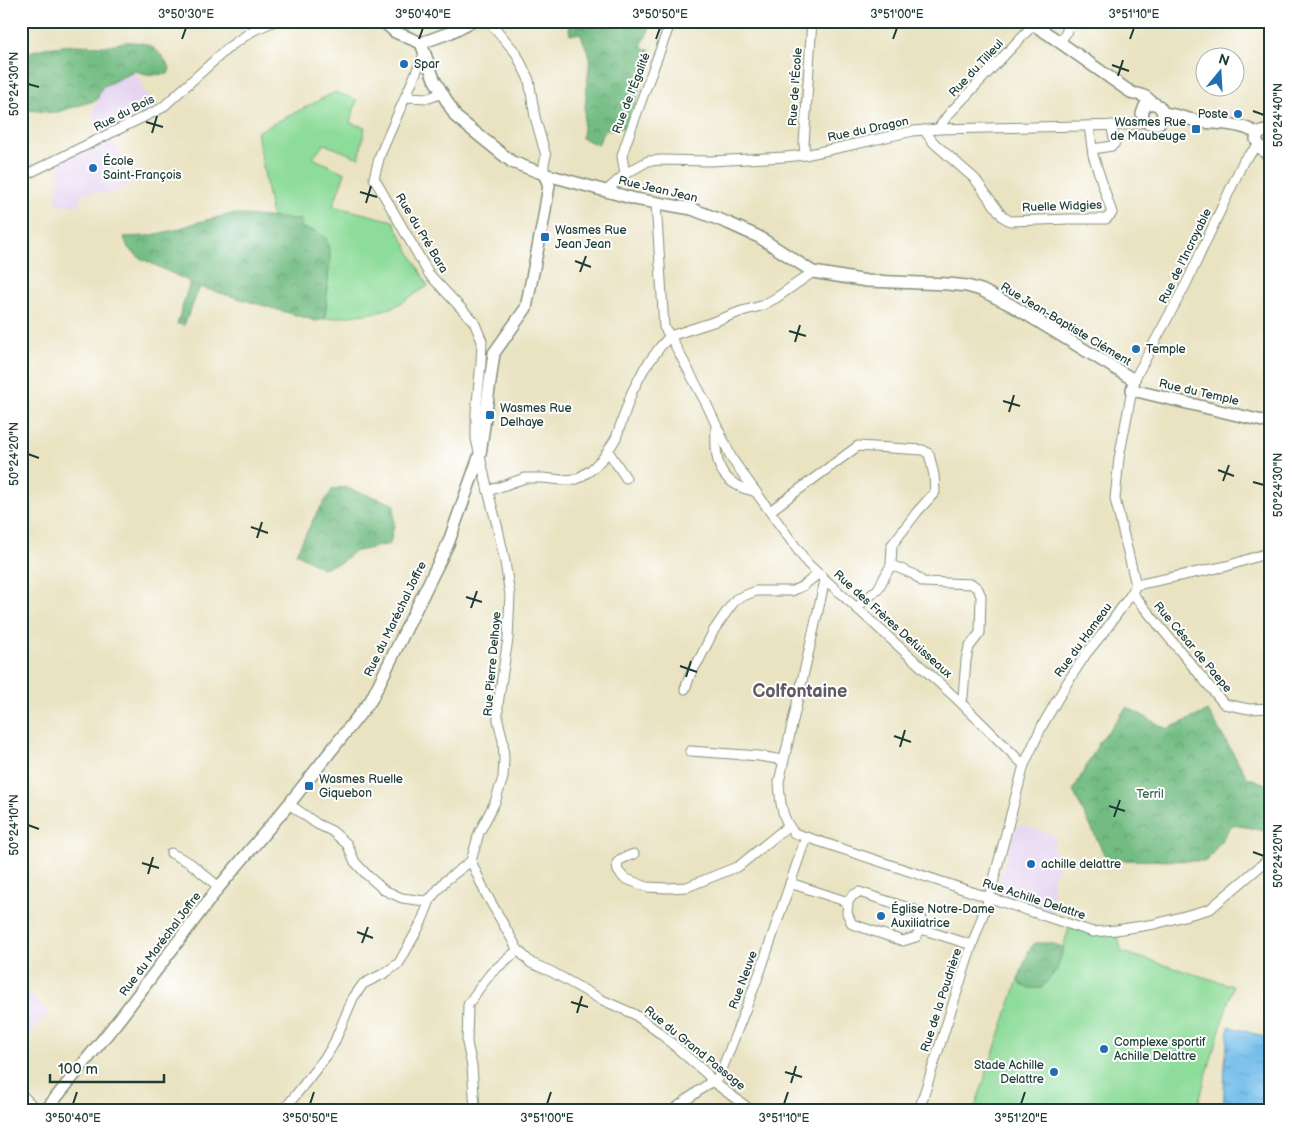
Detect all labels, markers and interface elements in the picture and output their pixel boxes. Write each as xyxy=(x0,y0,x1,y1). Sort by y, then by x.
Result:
text: 3°50'30"E xyxy=(158,7,214,22)
text: 3°50'40"E xyxy=(395,7,451,22)
text: 3°50'50"E xyxy=(632,7,688,22)
text: 3°51'00"E xyxy=(870,7,924,22)
text: 3°51'10"E xyxy=(1109,7,1160,22)
street label: Rue du Tilleul xyxy=(946,36,1007,100)
street label: Rue de l'École xyxy=(784,47,806,127)
north arrow xyxy=(1194,48,1244,98)
street label: Rue de l'Égalité xyxy=(608,50,654,136)
text: N xyxy=(1216,50,1231,70)
text: 50°24'30"N xyxy=(7,52,22,116)
place label: Spar xyxy=(414,57,440,72)
marker: Spar xyxy=(398,58,410,70)
text: 50°24'40"N xyxy=(1271,83,1286,147)
street label: Rue du Bois xyxy=(91,92,157,135)
place label: Poste xyxy=(1198,107,1228,122)
marker: Poste xyxy=(1232,108,1244,120)
street label: Rue du Dragon xyxy=(826,114,910,145)
place label: Wasmes Rue de Maubeuge xyxy=(1110,115,1186,144)
marker: Wasmes Rue de Maubeuge xyxy=(1190,123,1202,135)
place label: École Saint-François xyxy=(103,153,182,183)
marker: École Saint-François xyxy=(87,162,99,174)
street label: Rue Jean Jean xyxy=(617,173,699,206)
street label: Rue du Pré Bara xyxy=(392,191,451,276)
street label: Ruelle Widgies xyxy=(1022,198,1102,215)
street label: Rue de l'Incroyable xyxy=(1156,206,1215,306)
place label: Wasmes Rue Jean Jean xyxy=(555,223,627,252)
marker: Wasmes Rue Jean Jean xyxy=(539,231,551,243)
street label: Rue Jean-Baptiste Clément xyxy=(998,279,1134,370)
place label: Temple xyxy=(1146,342,1186,357)
marker: Temple xyxy=(1130,343,1142,355)
street label: Rue du Temple xyxy=(1157,376,1240,409)
place label: Wasmes Rue Delhaye xyxy=(500,401,572,430)
marker: Wasmes Rue Delhaye xyxy=(484,409,496,421)
text: 50°24'20"N xyxy=(7,422,22,486)
text: 50°24'30"N xyxy=(1271,453,1286,517)
street label: Rue du Maréchal Joffre xyxy=(361,559,430,679)
street label: Rue des Frères Defuisseaux xyxy=(830,567,955,682)
street label: Rue César de Paepe xyxy=(1150,599,1235,696)
street label: Rue du Hameau xyxy=(1051,600,1115,680)
street label: Rue Pierre Delhaye xyxy=(480,611,505,717)
district label: Colfontaine xyxy=(753,681,847,702)
place label: Wasmes Ruelle Giquebon xyxy=(319,772,403,801)
marker: Wasmes Ruelle Giquebon xyxy=(303,780,315,792)
park label: Terril xyxy=(1136,787,1164,802)
text: 50°24'10"N xyxy=(7,794,22,856)
text: 50°24'20"N xyxy=(1271,824,1286,888)
place label: achille delattre xyxy=(1041,857,1121,872)
marker: achille delattre xyxy=(1025,858,1037,870)
street label: Rue Achille Delattre xyxy=(980,876,1087,923)
street label: Rue du Maréchal Joffre xyxy=(116,889,204,999)
place label: Église Notre-Dame Auxiliatrice xyxy=(891,901,995,931)
marker: Église Notre-Dame Auxiliatrice xyxy=(875,910,887,922)
street label: Rue de la Poudrière xyxy=(918,946,965,1054)
street label: Rue Neuve xyxy=(726,949,761,1011)
street label: Rue du Grand Passage xyxy=(641,1003,748,1094)
place label: Complexe sportif Achille Delattre xyxy=(1114,1035,1206,1064)
marker: Complexe sportif Achille Delattre xyxy=(1098,1043,1110,1055)
scale bar xyxy=(50,1051,164,1083)
place label: Stade Achille Delattre xyxy=(974,1058,1044,1087)
text: 100 m xyxy=(58,1060,98,1079)
marker: Stade Achille Delattre xyxy=(1048,1066,1060,1078)
text: 3°50'40"E xyxy=(45,1111,101,1126)
text: 3°50'50"E xyxy=(282,1111,338,1126)
text: 3°51'00"E xyxy=(520,1111,574,1126)
text: 3°51'10"E xyxy=(759,1111,810,1126)
text: 3°51'20"E xyxy=(994,1111,1048,1126)

